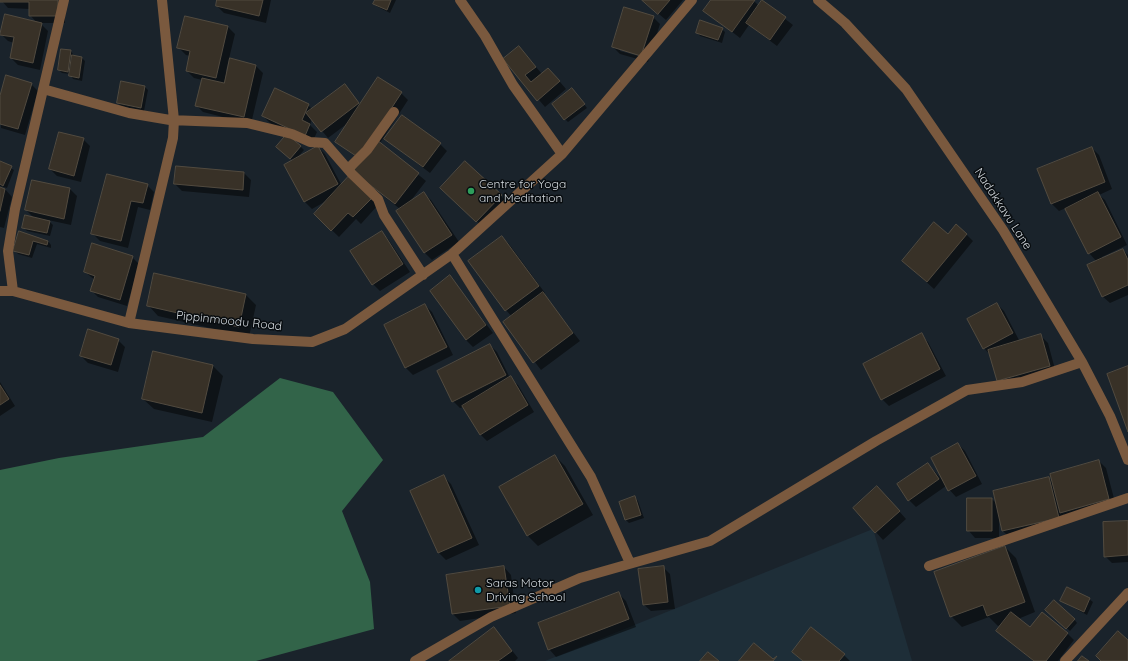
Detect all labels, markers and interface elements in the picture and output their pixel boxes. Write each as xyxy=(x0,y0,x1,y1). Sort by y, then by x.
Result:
street label: Nadakkavu Lane xyxy=(971,166,1035,252)
place label: Centre for Yoga and Meditation xyxy=(479,177,566,205)
marker: Centre for Yoga and Meditation xyxy=(466,186,476,196)
street label: Pippinmoodu Road xyxy=(175,308,283,334)
place label: Saras Motor Driving School xyxy=(486,576,565,604)
marker: Saras Motor Driving School xyxy=(473,585,483,595)

